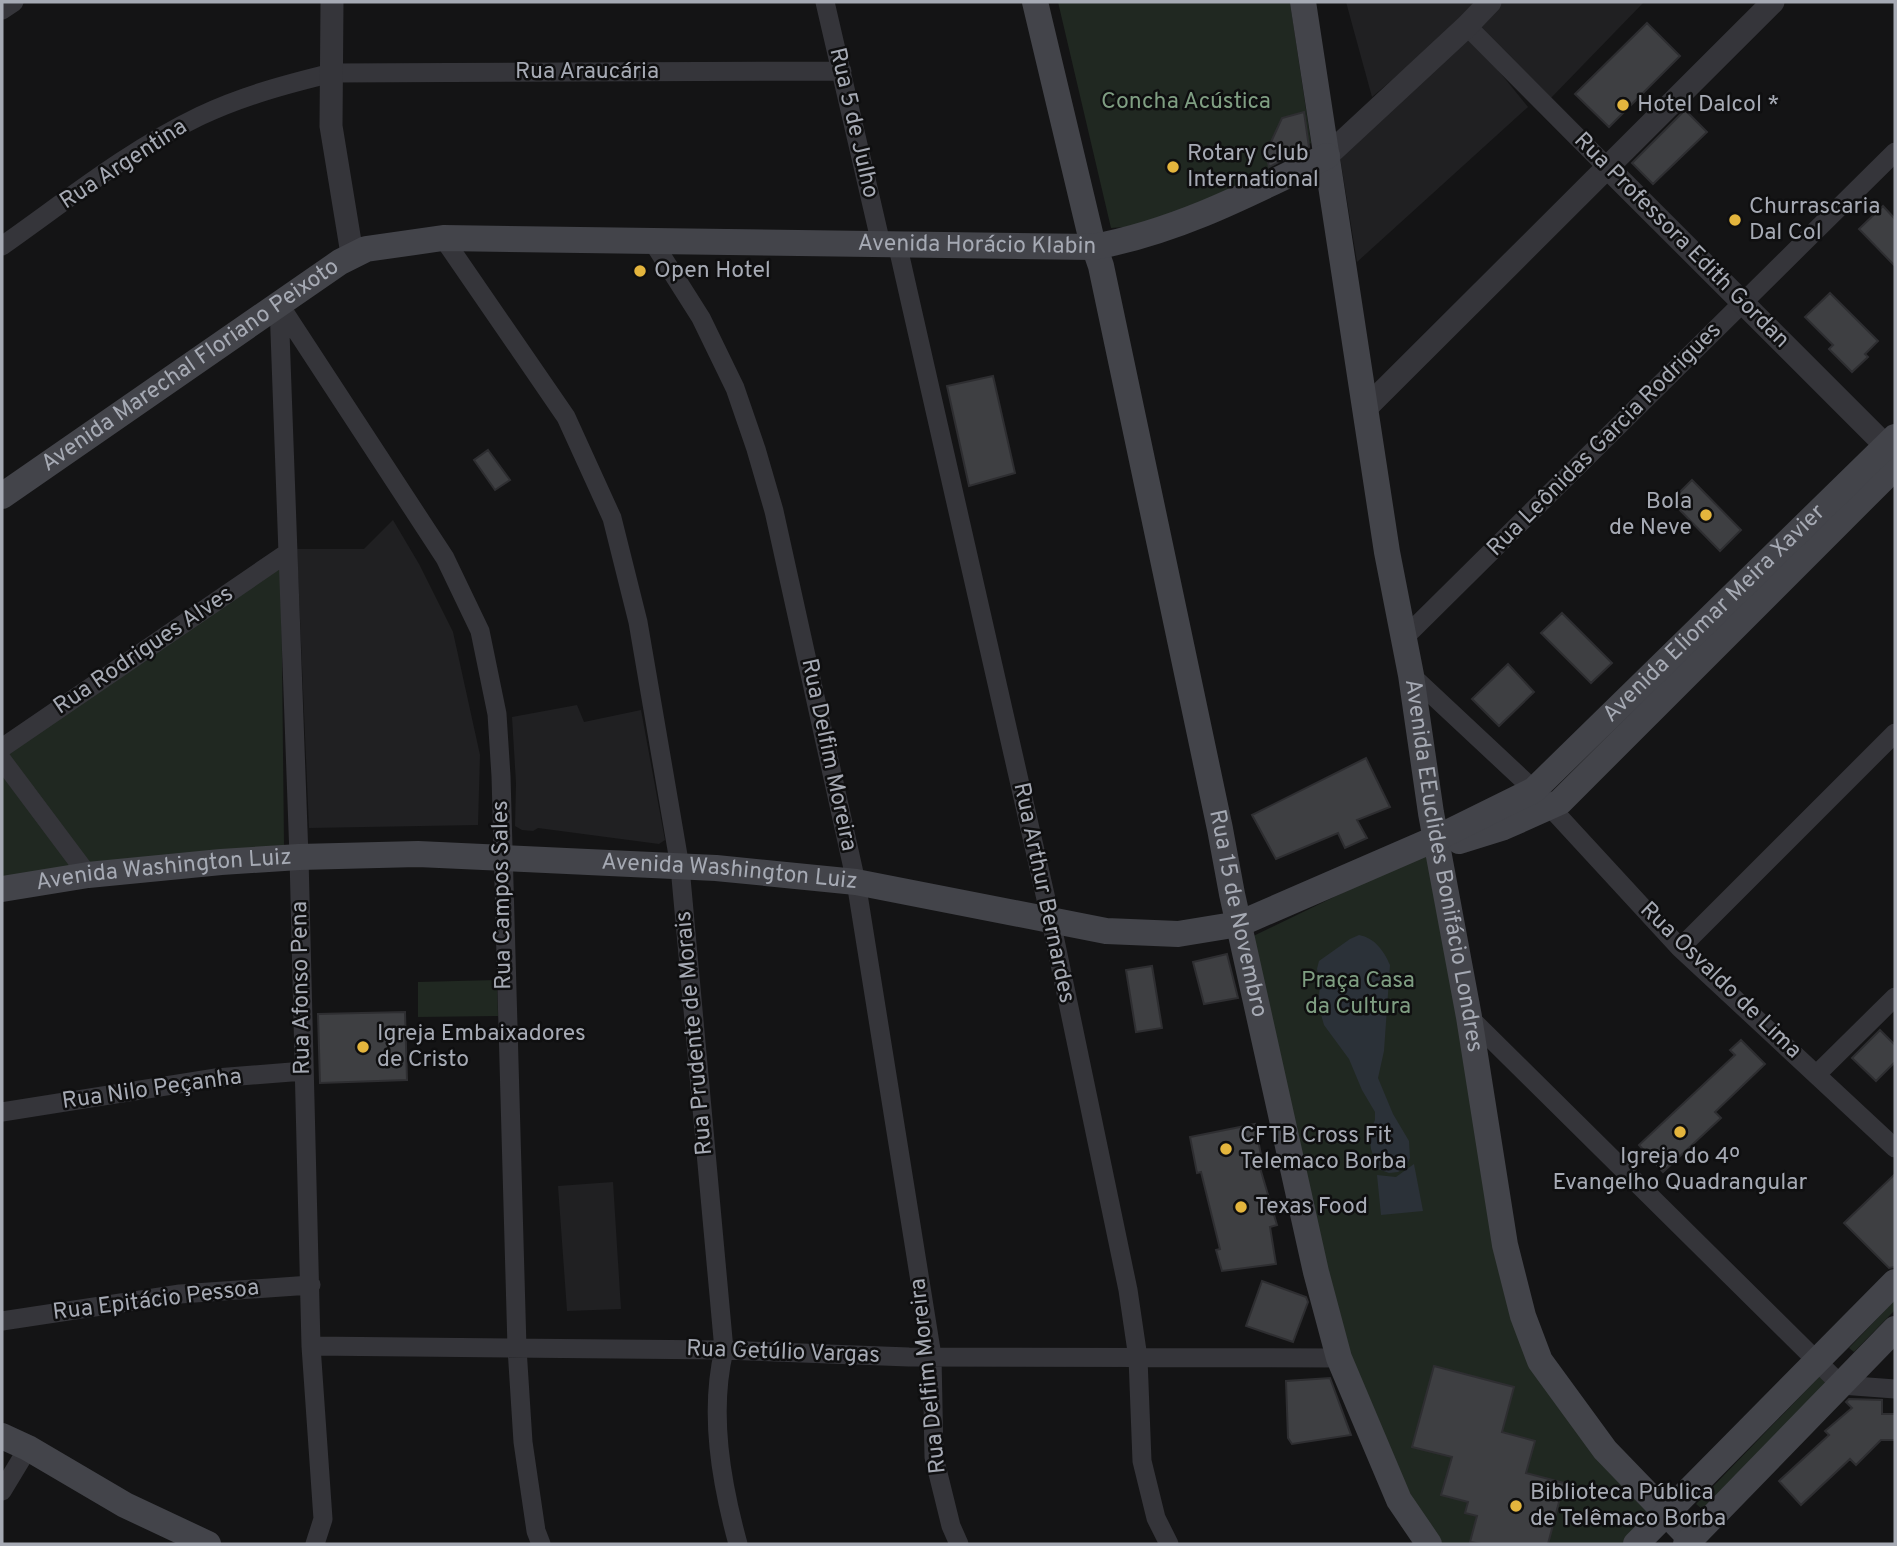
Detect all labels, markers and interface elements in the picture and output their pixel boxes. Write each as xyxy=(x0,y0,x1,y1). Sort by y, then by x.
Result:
street label: Rua 5 de Julho xyxy=(822,45,884,201)
street label: Rua Araucária xyxy=(515,58,659,87)
park label: Concha Acústica xyxy=(1101,88,1271,117)
place label: Hotel Dalcol * xyxy=(1637,91,1780,120)
marker: Hotel Dalcol * xyxy=(1615,97,1631,113)
street label: Rua Argentina xyxy=(55,113,193,217)
street label: Rua Professora Edith Gordan xyxy=(1567,127,1795,355)
place label: Rotary Club International xyxy=(1187,140,1319,195)
marker: Rotary Club International xyxy=(1165,159,1181,175)
place label: Churrascaria Dal Col xyxy=(1749,193,1880,248)
marker: Churrascaria Dal Col xyxy=(1727,212,1743,228)
street label: Avenida Horácio Klabin xyxy=(858,229,1096,262)
street label: Avenida Marechal Floriano Peixoto xyxy=(36,252,345,479)
place label: Open Hotel xyxy=(654,257,771,286)
marker: Open Hotel xyxy=(632,263,648,279)
street label: Rua Leônidas Garcia Rodrigues xyxy=(1482,317,1728,563)
place label: Bola de Neve xyxy=(1609,488,1692,543)
street label: Avenida Eliomar Meira Xavier xyxy=(1597,498,1832,729)
marker: Bola de Neve xyxy=(1698,507,1714,523)
street label: Rua Rodrigues Alves xyxy=(49,580,239,722)
street label: Rua Delfim Moreira xyxy=(793,656,863,854)
street label: Avenida EEuclides Bonifácio Londres xyxy=(1397,677,1489,1054)
street label: Rua Arthur Bernardes xyxy=(1005,780,1081,1006)
street label: Rua Campos Sales xyxy=(487,800,519,990)
street label: Rua 15 de Novembro xyxy=(1202,807,1273,1020)
street label: Avenida Washington Luiz xyxy=(34,843,293,898)
street label: Avenida Washington Luiz xyxy=(601,848,859,897)
street label: Rua Osvaldo de Lima xyxy=(1633,896,1807,1066)
street label: Rua Afonso Pena xyxy=(286,901,318,1075)
street label: Rua Prudente de Morais xyxy=(670,910,720,1156)
park label: Praça Casa da Cultura xyxy=(1301,967,1415,1022)
place label: Igreja Embaixadores de Cristo xyxy=(377,1020,586,1075)
marker: Igreja Embaixadores de Cristo xyxy=(355,1039,371,1055)
street label: Rua Nilo Peçanha xyxy=(60,1063,244,1117)
place label: CFTB Cross Fit Telemaco Borba xyxy=(1240,1122,1407,1177)
marker: Igreja do 4º Evangelho Quadrangular xyxy=(1672,1124,1688,1140)
marker: CFTB Cross Fit Telemaco Borba xyxy=(1218,1141,1234,1157)
place label: Igreja do 4º Evangelho Quadrangular xyxy=(1552,1143,1808,1198)
place label: Texas Food xyxy=(1255,1193,1368,1222)
marker: Texas Food xyxy=(1233,1199,1249,1215)
street label: Rua Epitácio Pessoa xyxy=(51,1274,261,1328)
street label: Rua Delfim Moreira xyxy=(904,1277,954,1475)
street label: Rua Getúlio Vargas xyxy=(686,1335,880,1371)
place label: Biblioteca Pública de Telêmaco Borba xyxy=(1530,1479,1726,1534)
marker: Biblioteca Pública de Telêmaco Borba xyxy=(1508,1498,1524,1514)

